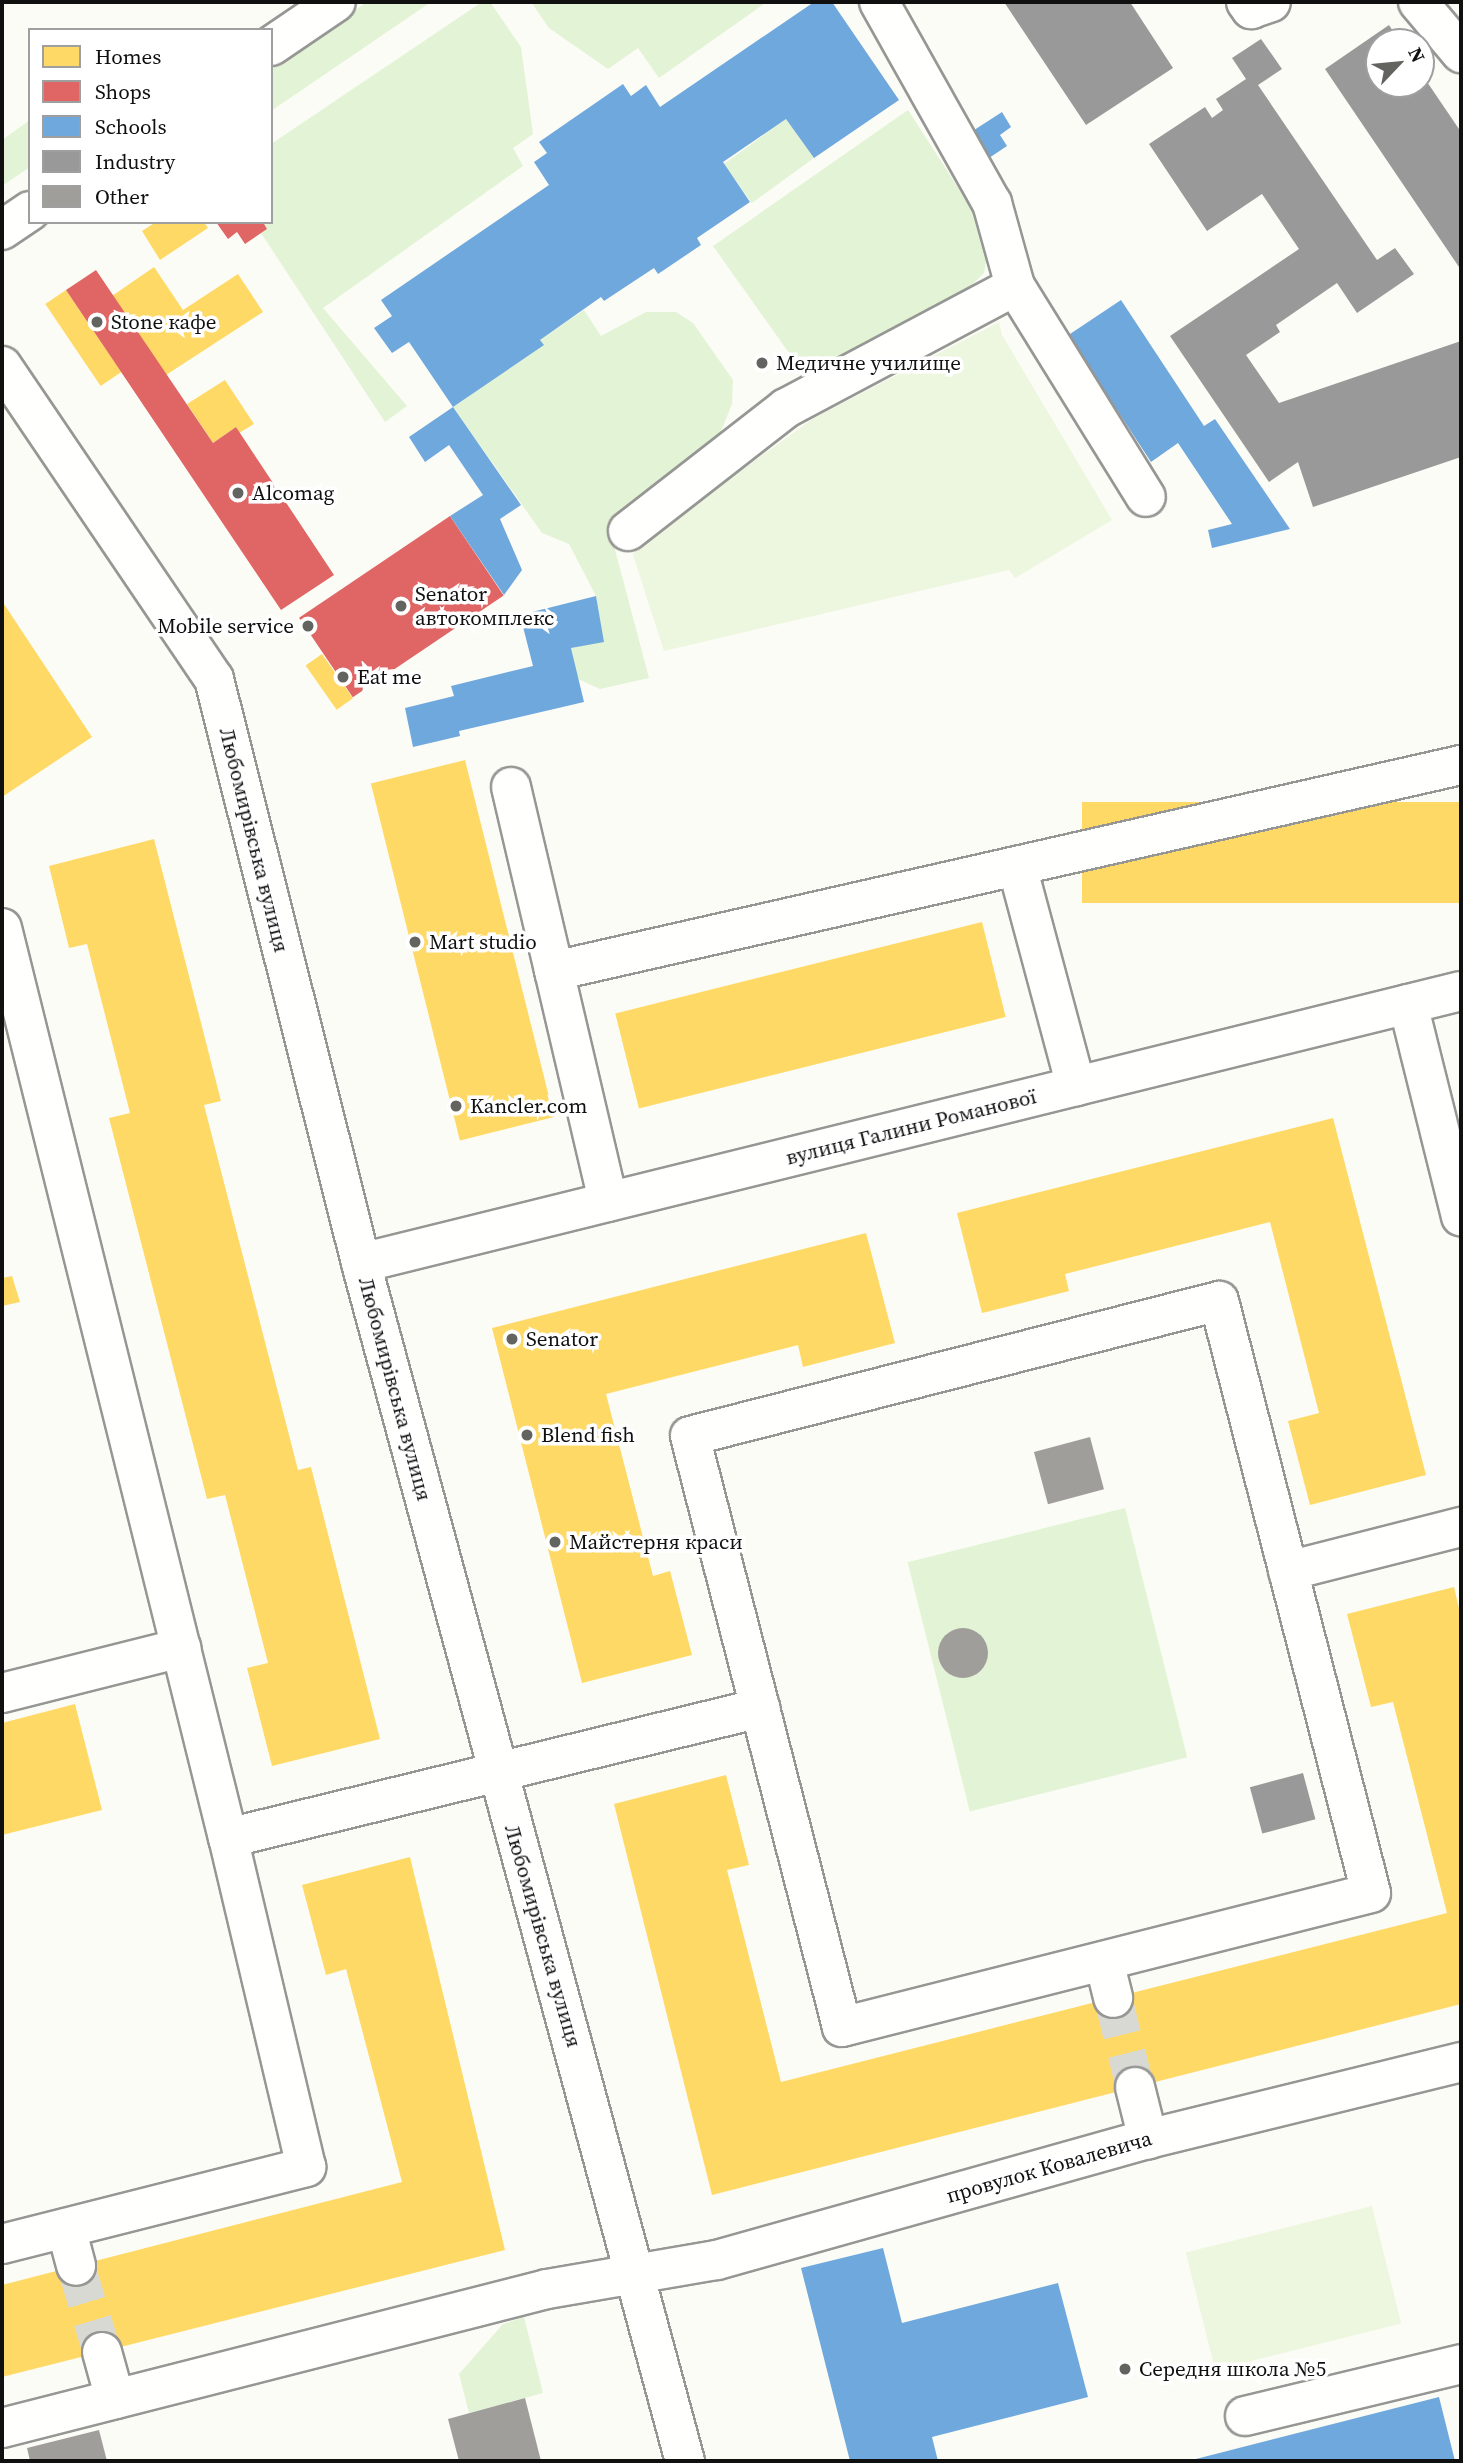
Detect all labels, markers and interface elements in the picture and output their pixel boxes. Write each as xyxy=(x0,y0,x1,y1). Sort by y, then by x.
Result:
legend xyxy=(28,28,273,224)
north arrow xyxy=(1365,28,1435,98)
text: Homes xyxy=(95,42,161,71)
text: N xyxy=(1402,43,1432,67)
text: Shops xyxy=(95,77,151,106)
text: Schools xyxy=(95,112,167,141)
text: Industry xyxy=(95,147,175,176)
text: Other xyxy=(95,182,149,211)
place label: Stone кафе xyxy=(111,309,216,335)
marker: Stone кафе xyxy=(89,314,105,330)
place label: Медичне училище xyxy=(776,350,961,376)
marker: Медичне училище xyxy=(754,355,770,371)
place label: Alcomag xyxy=(252,480,334,506)
marker: Alcomag xyxy=(230,485,246,501)
place label: Senator автокомплекс xyxy=(415,581,554,631)
marker: Senator автокомплекс xyxy=(393,598,409,614)
place label: Mobile service xyxy=(157,613,294,639)
marker: Mobile service xyxy=(300,618,316,634)
place label: Eat me xyxy=(357,664,422,690)
marker: Eat me xyxy=(335,669,351,685)
street label: Любомирівська вулиця xyxy=(214,725,294,955)
place label: Mart studio xyxy=(429,929,537,955)
marker: Mart studio xyxy=(407,934,423,950)
street label: вулиця Галини Романової xyxy=(783,1084,1039,1170)
place label: Kancler.com xyxy=(470,1093,587,1119)
marker: Kancler.com xyxy=(448,1098,464,1114)
street label: Любомирівська вулиця xyxy=(353,1274,437,1504)
place label: Senator xyxy=(526,1326,598,1352)
marker: Senator xyxy=(504,1331,520,1347)
place label: Blend fish xyxy=(541,1422,635,1448)
marker: Blend fish xyxy=(519,1427,535,1443)
place label: Майстерня краси xyxy=(569,1529,743,1555)
marker: Майстерня краси xyxy=(547,1534,563,1550)
street label: Любомирівська вулиця xyxy=(499,1822,587,2050)
street label: провулок Ковалевича xyxy=(943,2126,1155,2208)
place label: Середня школа №5 xyxy=(1139,2356,1326,2382)
marker: Середня школа №5 xyxy=(1117,2361,1133,2377)

